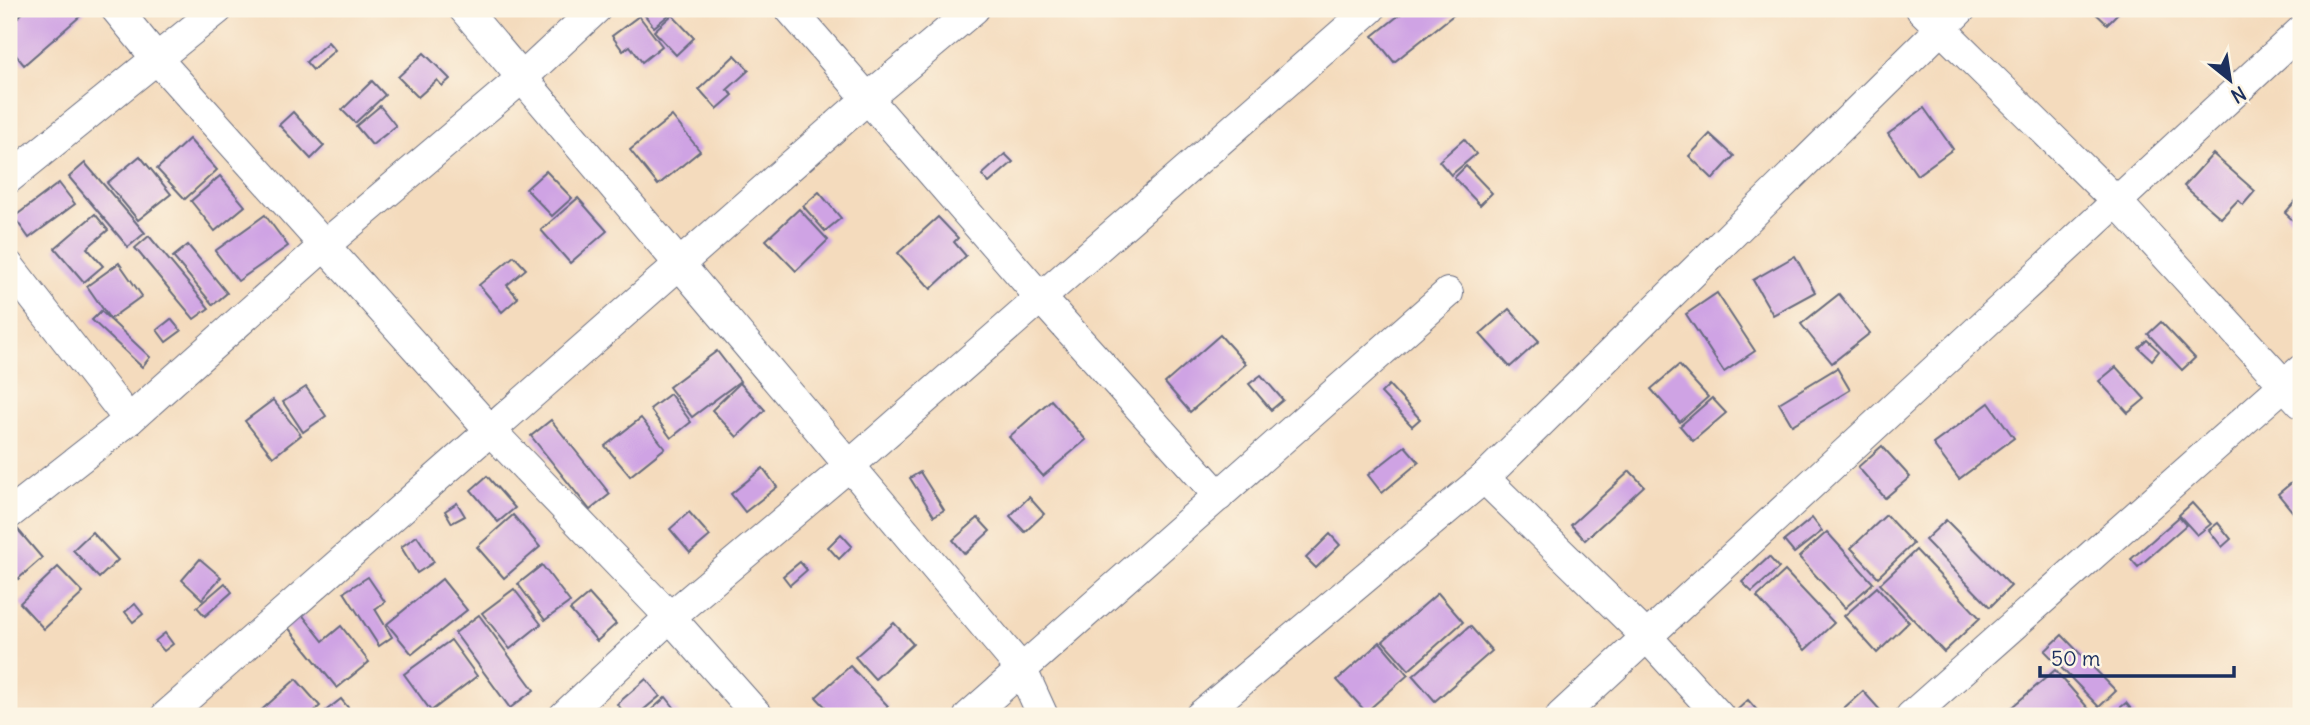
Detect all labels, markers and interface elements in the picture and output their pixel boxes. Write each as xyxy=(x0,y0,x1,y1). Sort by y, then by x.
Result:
north arrow xyxy=(2194,46,2264,116)
text: N xyxy=(2227,81,2250,108)
scale bar xyxy=(2040,634,2235,678)
text: 50 m xyxy=(2051,645,2100,672)

